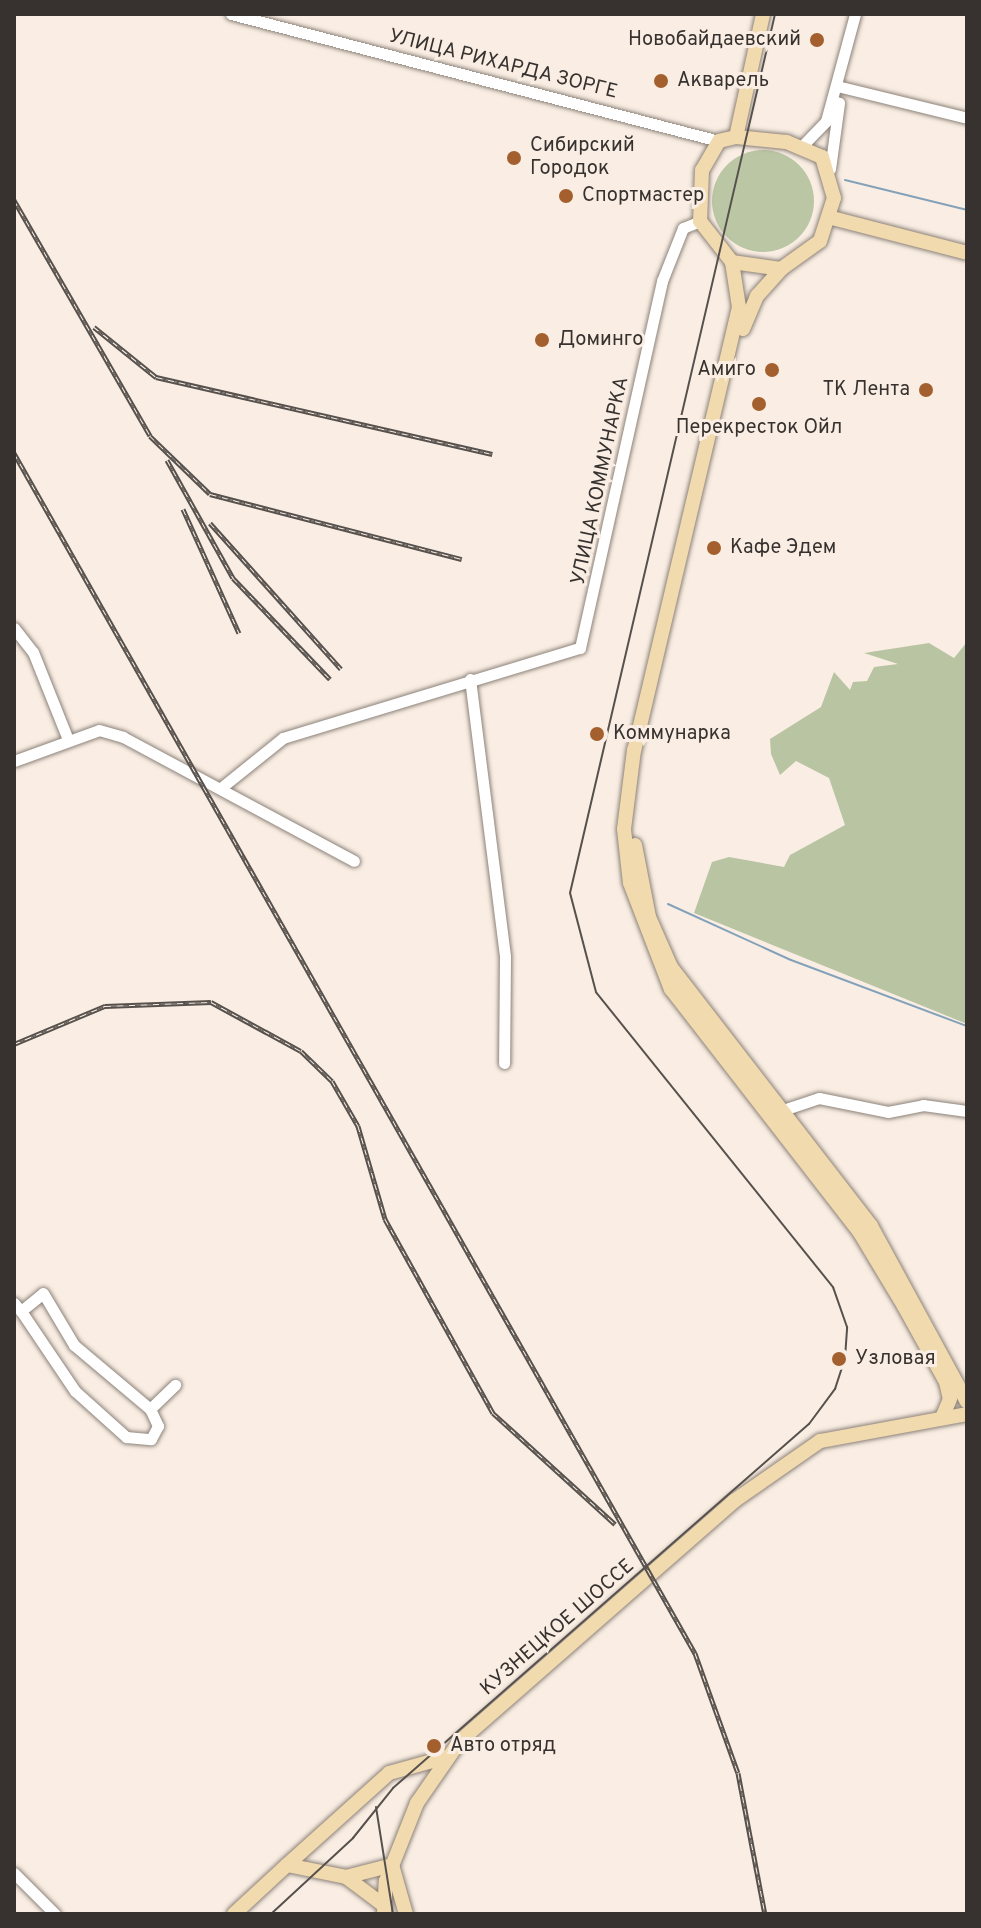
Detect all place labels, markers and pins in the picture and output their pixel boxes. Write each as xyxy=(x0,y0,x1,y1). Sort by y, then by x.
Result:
place label: Новобайдаевский xyxy=(628,28,801,52)
marker: Новобайдаевский xyxy=(808,31,826,49)
place label: Акварель xyxy=(677,69,769,93)
marker: Акварель xyxy=(652,72,670,90)
place label: Сибирский Городок xyxy=(530,134,635,181)
marker: Сибирский Городок xyxy=(505,149,523,167)
place label: Спортмастер xyxy=(582,184,704,208)
marker: Спортмастер xyxy=(557,187,575,205)
place label: Доминго xyxy=(558,328,643,352)
marker: Доминго xyxy=(533,331,551,349)
place label: Амиго xyxy=(697,358,756,382)
marker: Амиго xyxy=(763,361,781,379)
place label: ТК Лента xyxy=(822,378,910,402)
marker: ТК Лента xyxy=(917,381,935,399)
marker: Перекресток Ойл xyxy=(750,395,768,413)
place label: Перекресток Ойл xyxy=(676,416,842,440)
place label: Кафе Эдем xyxy=(730,536,836,560)
marker: Кафе Эдем xyxy=(705,539,723,557)
place label: Коммунарка xyxy=(613,722,731,746)
marker: Коммунарка xyxy=(588,725,606,743)
place label: Узловая xyxy=(855,1347,936,1371)
marker: Узловая xyxy=(830,1350,848,1368)
place label: Авто отряд xyxy=(450,1734,556,1758)
marker: Авто отряд xyxy=(425,1737,443,1755)

